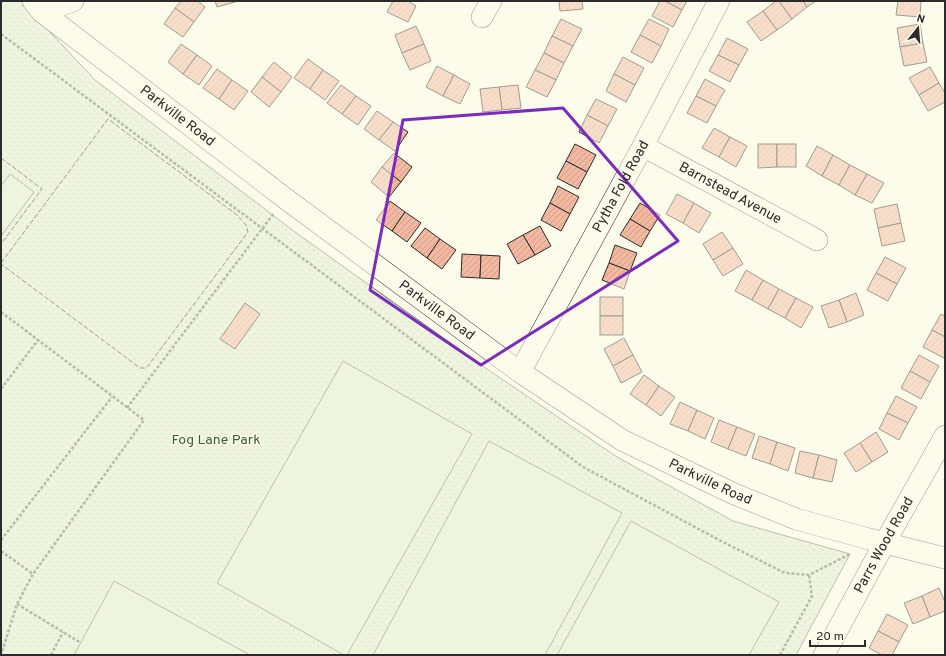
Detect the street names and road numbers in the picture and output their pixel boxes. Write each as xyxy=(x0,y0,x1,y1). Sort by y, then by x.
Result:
street label: Parkville Road xyxy=(137,82,218,150)
street label: Pytha Fold Road xyxy=(589,138,653,236)
street label: Barnstead Avenue xyxy=(676,158,784,228)
street label: Parkville Road xyxy=(395,277,478,344)
street label: Parkville Road xyxy=(666,455,754,509)
street label: Parrs Wood Road xyxy=(850,494,917,596)

